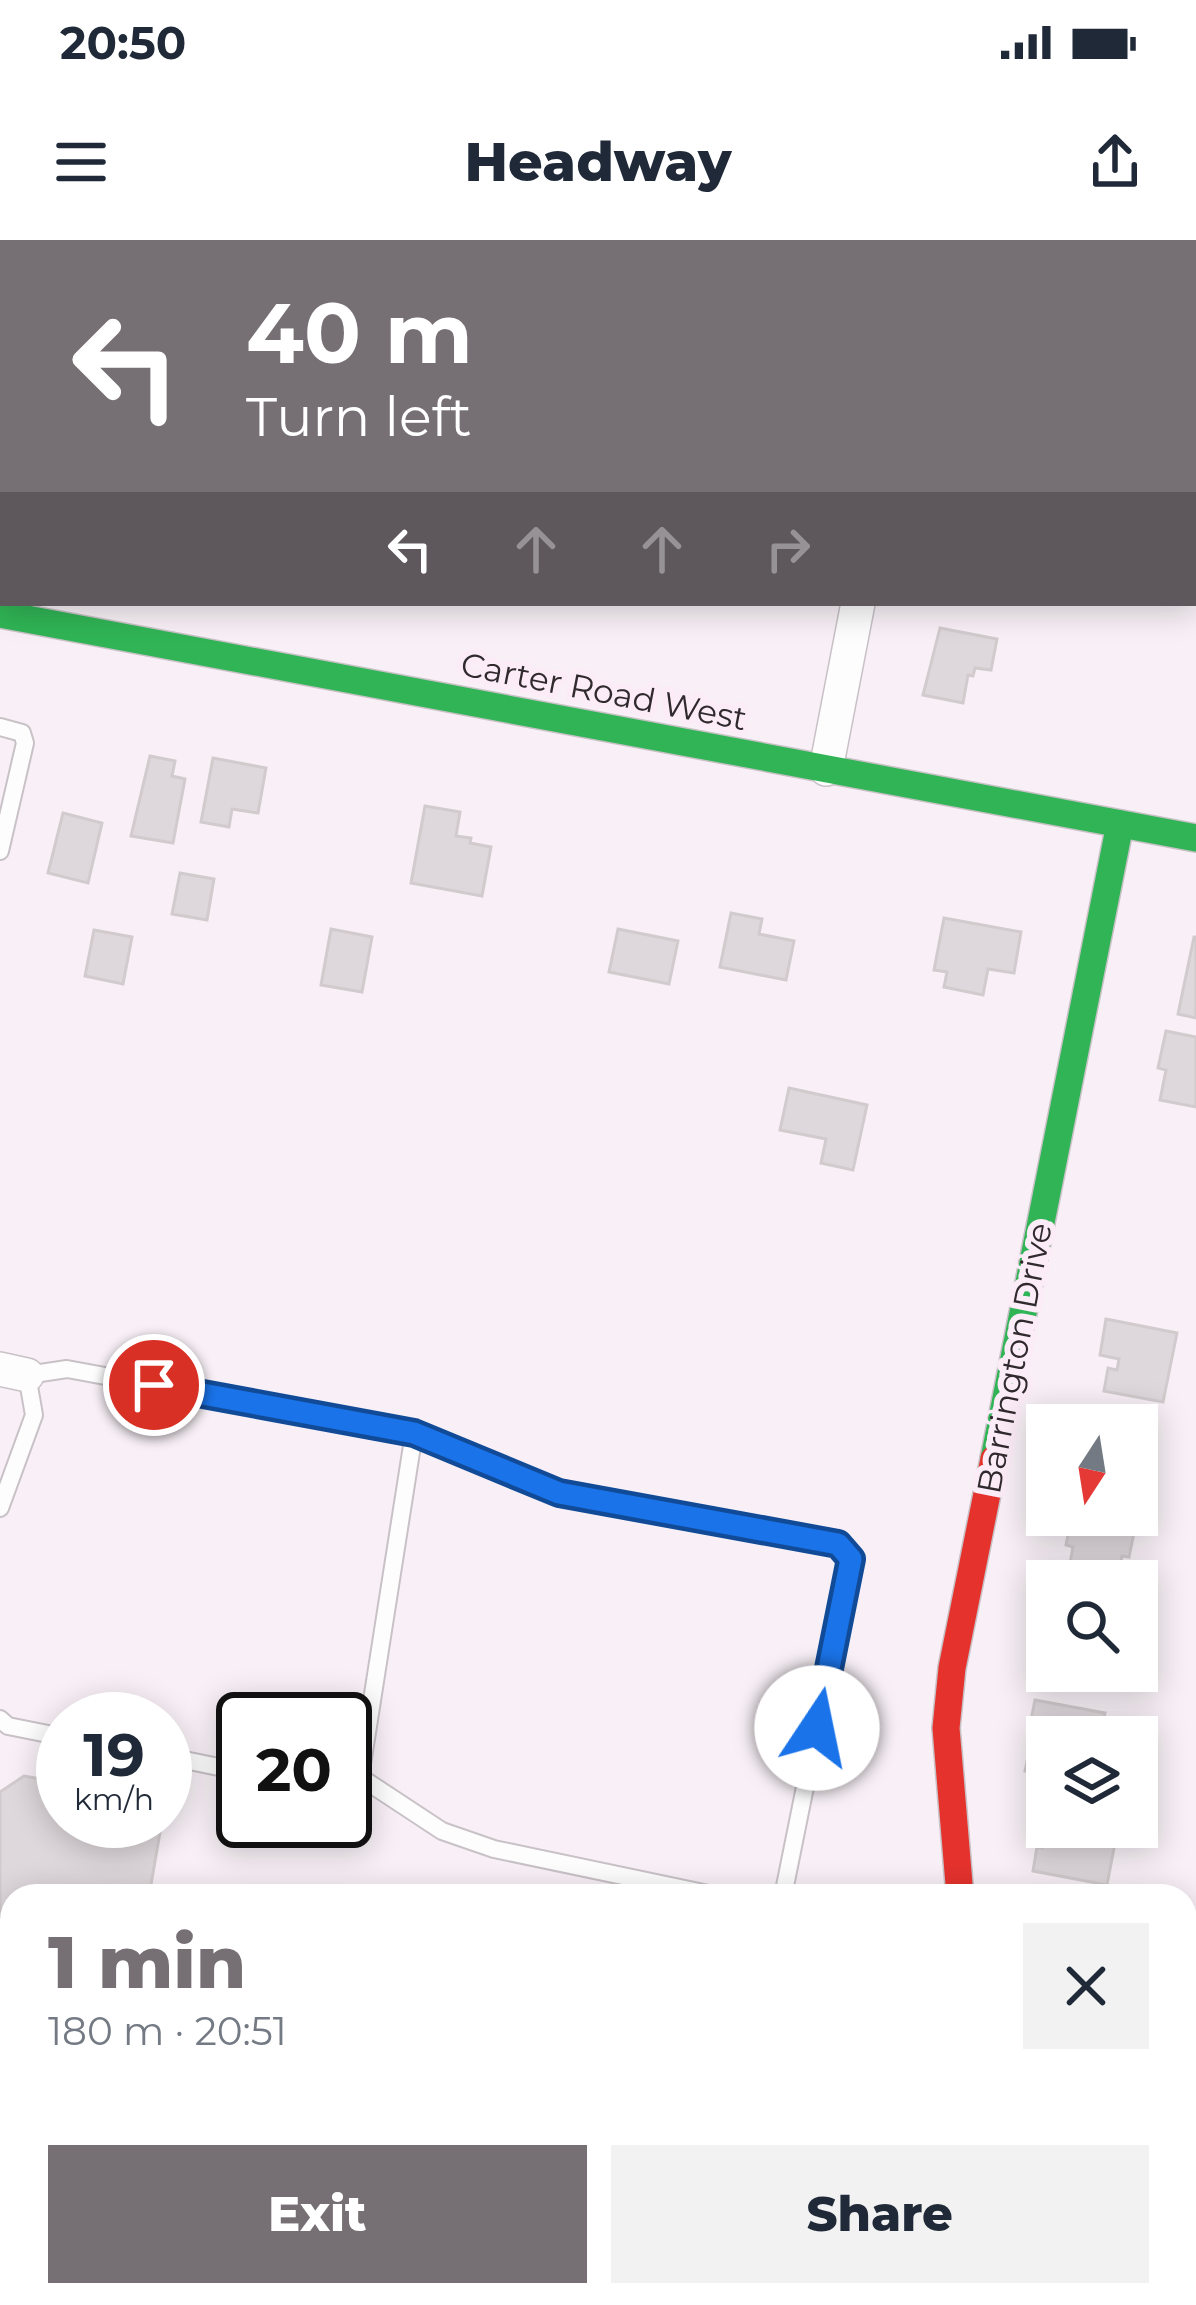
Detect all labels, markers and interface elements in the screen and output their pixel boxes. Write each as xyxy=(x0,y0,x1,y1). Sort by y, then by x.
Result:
text: 20:50 xyxy=(60,15,186,70)
icon: menu xyxy=(48,129,114,195)
text: Headway xyxy=(465,129,732,195)
icon: share xyxy=(1082,129,1148,195)
text: 40 m xyxy=(246,282,473,384)
icon: left xyxy=(48,288,204,444)
text: Turn left xyxy=(246,384,472,450)
icon: left xyxy=(377,516,443,582)
icon: ahead xyxy=(503,516,569,582)
icon: ahead xyxy=(629,516,695,582)
icon: right xyxy=(755,516,821,582)
street label: Carter Road West xyxy=(458,644,750,738)
street label: Barrington Drive xyxy=(968,1219,1060,1497)
pin xyxy=(103,1334,205,1436)
icon: arrive xyxy=(121,1352,187,1418)
north arrow xyxy=(1026,1404,1158,1536)
map controls xyxy=(1026,1404,1158,1848)
button: search xyxy=(1026,1560,1158,1692)
position arrow xyxy=(754,1665,880,1791)
speed limit sign: 20 xyxy=(216,1692,372,1848)
button: layers xyxy=(1026,1716,1158,1848)
text: 19 xyxy=(83,1718,145,1791)
text: km/h xyxy=(74,1781,154,1818)
text: 1 min xyxy=(48,1918,246,2006)
button: close xyxy=(1023,1923,1149,2049)
text: 180 m · 20:51 xyxy=(48,2007,287,2055)
button: Exit xyxy=(48,2145,587,2283)
button: Share xyxy=(611,2145,1149,2283)

